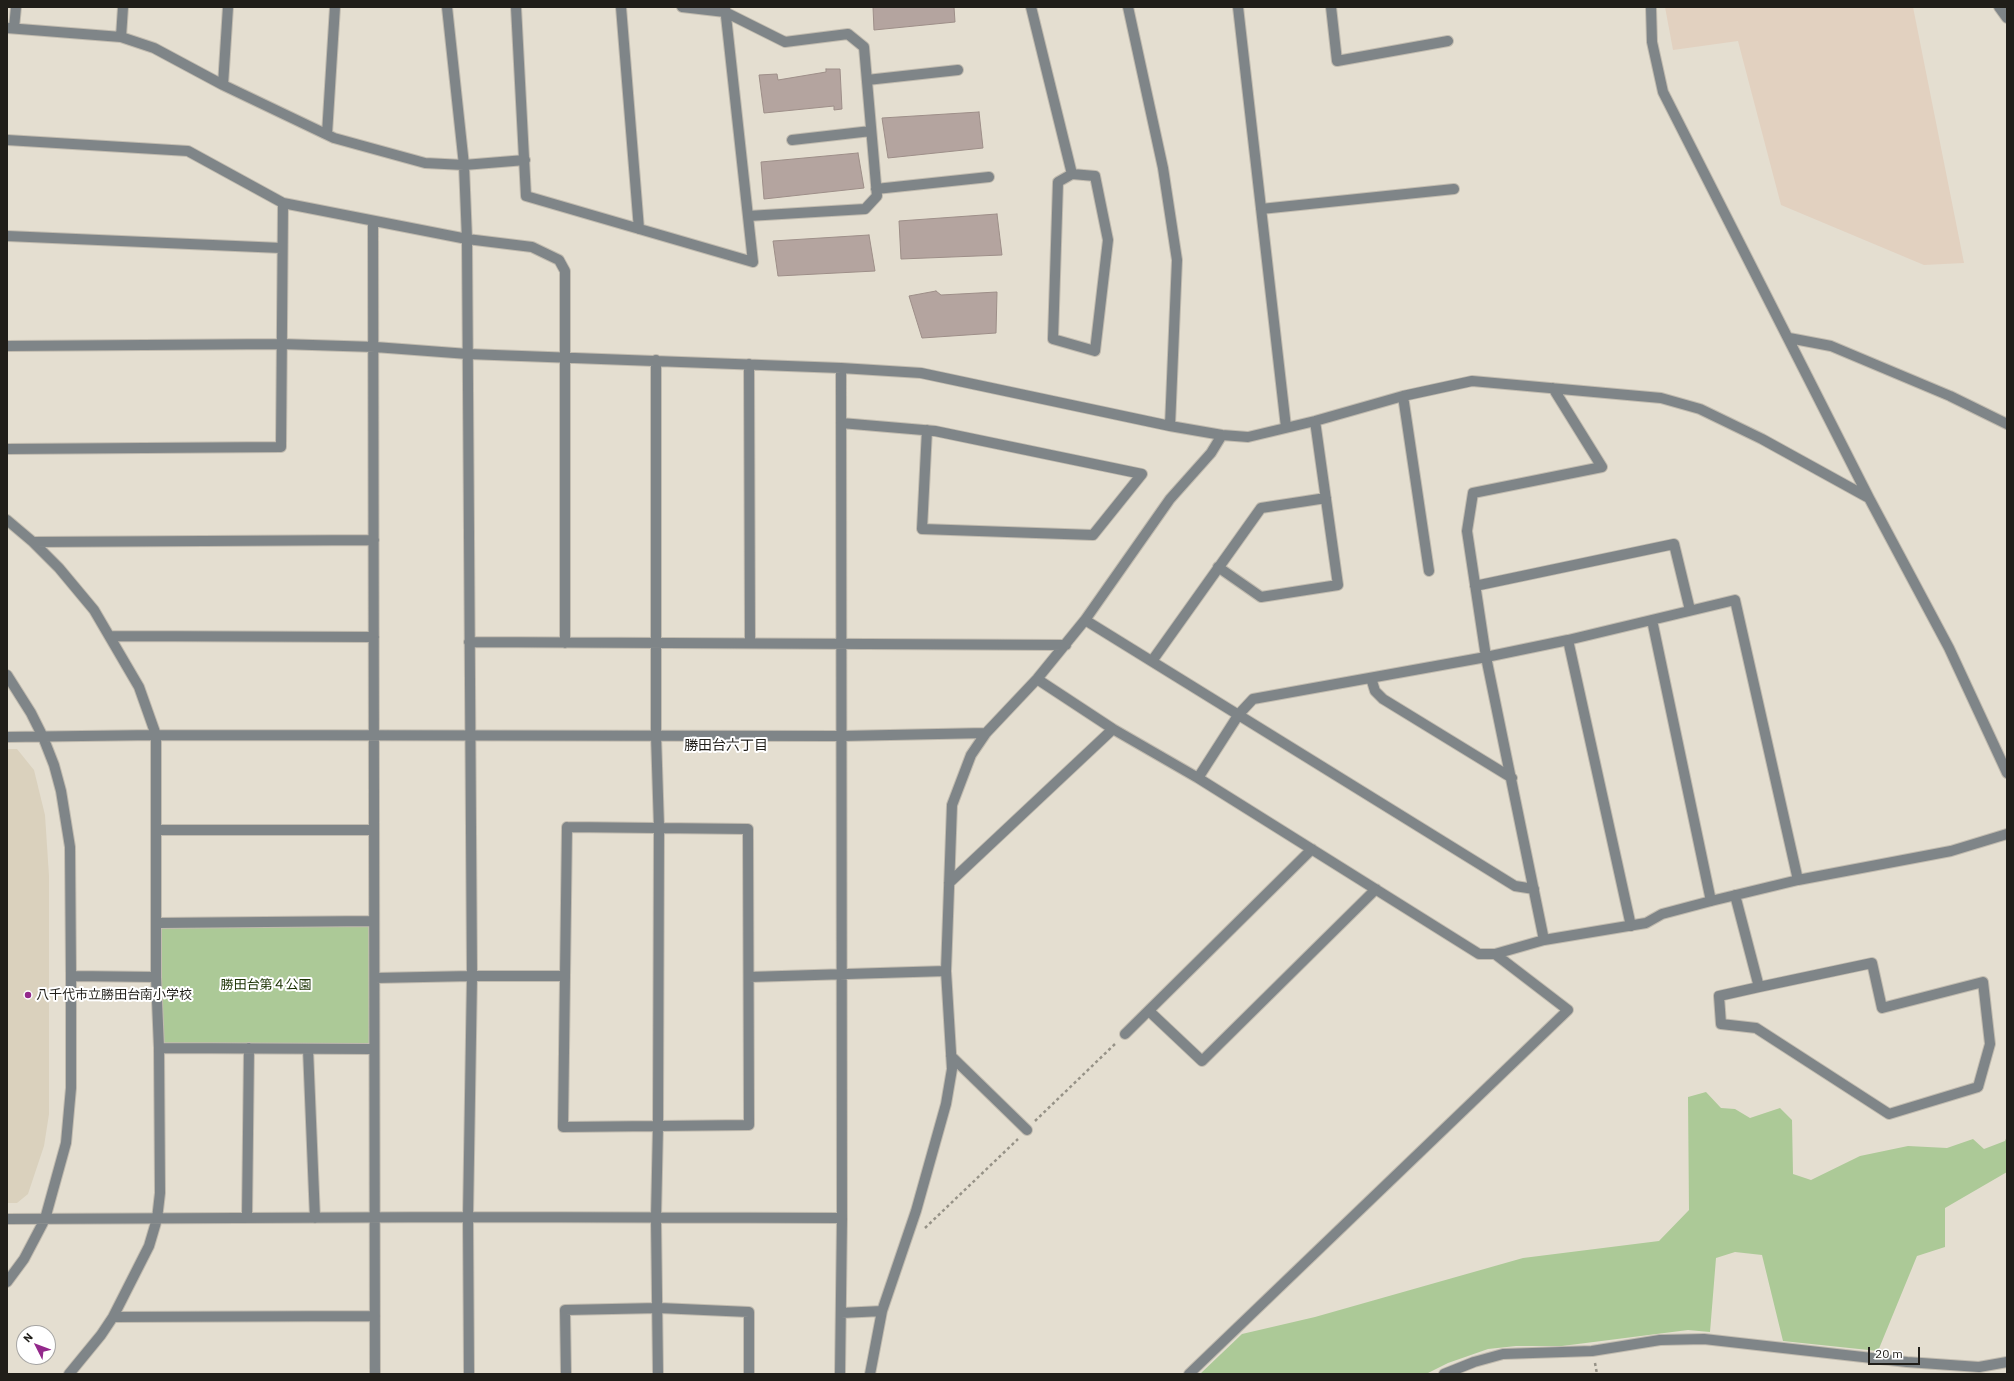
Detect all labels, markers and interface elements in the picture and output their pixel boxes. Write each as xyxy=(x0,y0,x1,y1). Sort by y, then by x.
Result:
district label: 勝田台六丁目 xyxy=(684,738,768,754)
park label: 勝田台第４公園 xyxy=(221,977,311,993)
place label: 八千代市立勝田台南小学校 xyxy=(36,987,192,1003)
marker: 八千代市立勝田台南小学校 xyxy=(23,990,33,1000)
north arrow xyxy=(16,1325,56,1365)
text: N xyxy=(20,1330,36,1345)
scale bar xyxy=(1870,1339,1922,1365)
text: 20 m xyxy=(1875,1346,1903,1361)

